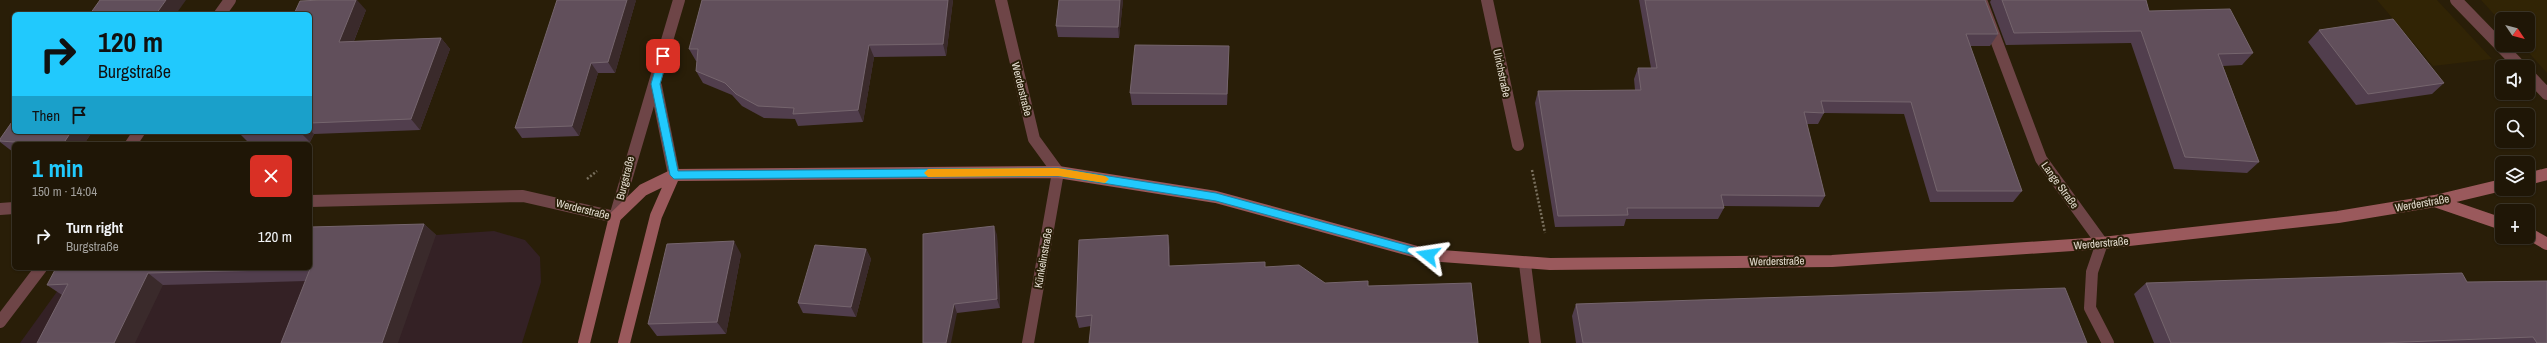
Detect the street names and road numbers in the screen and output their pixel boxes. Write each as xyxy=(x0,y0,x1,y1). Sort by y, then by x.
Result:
street label: Ulrichstraße xyxy=(1490,48,1514,98)
street label: Werderstraße xyxy=(1009,61,1035,117)
street label: Burgstraße xyxy=(613,155,637,201)
street label: Lange Straße xyxy=(2038,159,2082,211)
street label: Werderstraße xyxy=(2394,191,2450,215)
street label: Werderstraße xyxy=(555,196,611,222)
street label: Künkelinstraße xyxy=(1031,227,1055,289)
street label: Werderstraße xyxy=(2073,234,2129,252)
street label: Werderstraße xyxy=(1749,254,1805,268)

